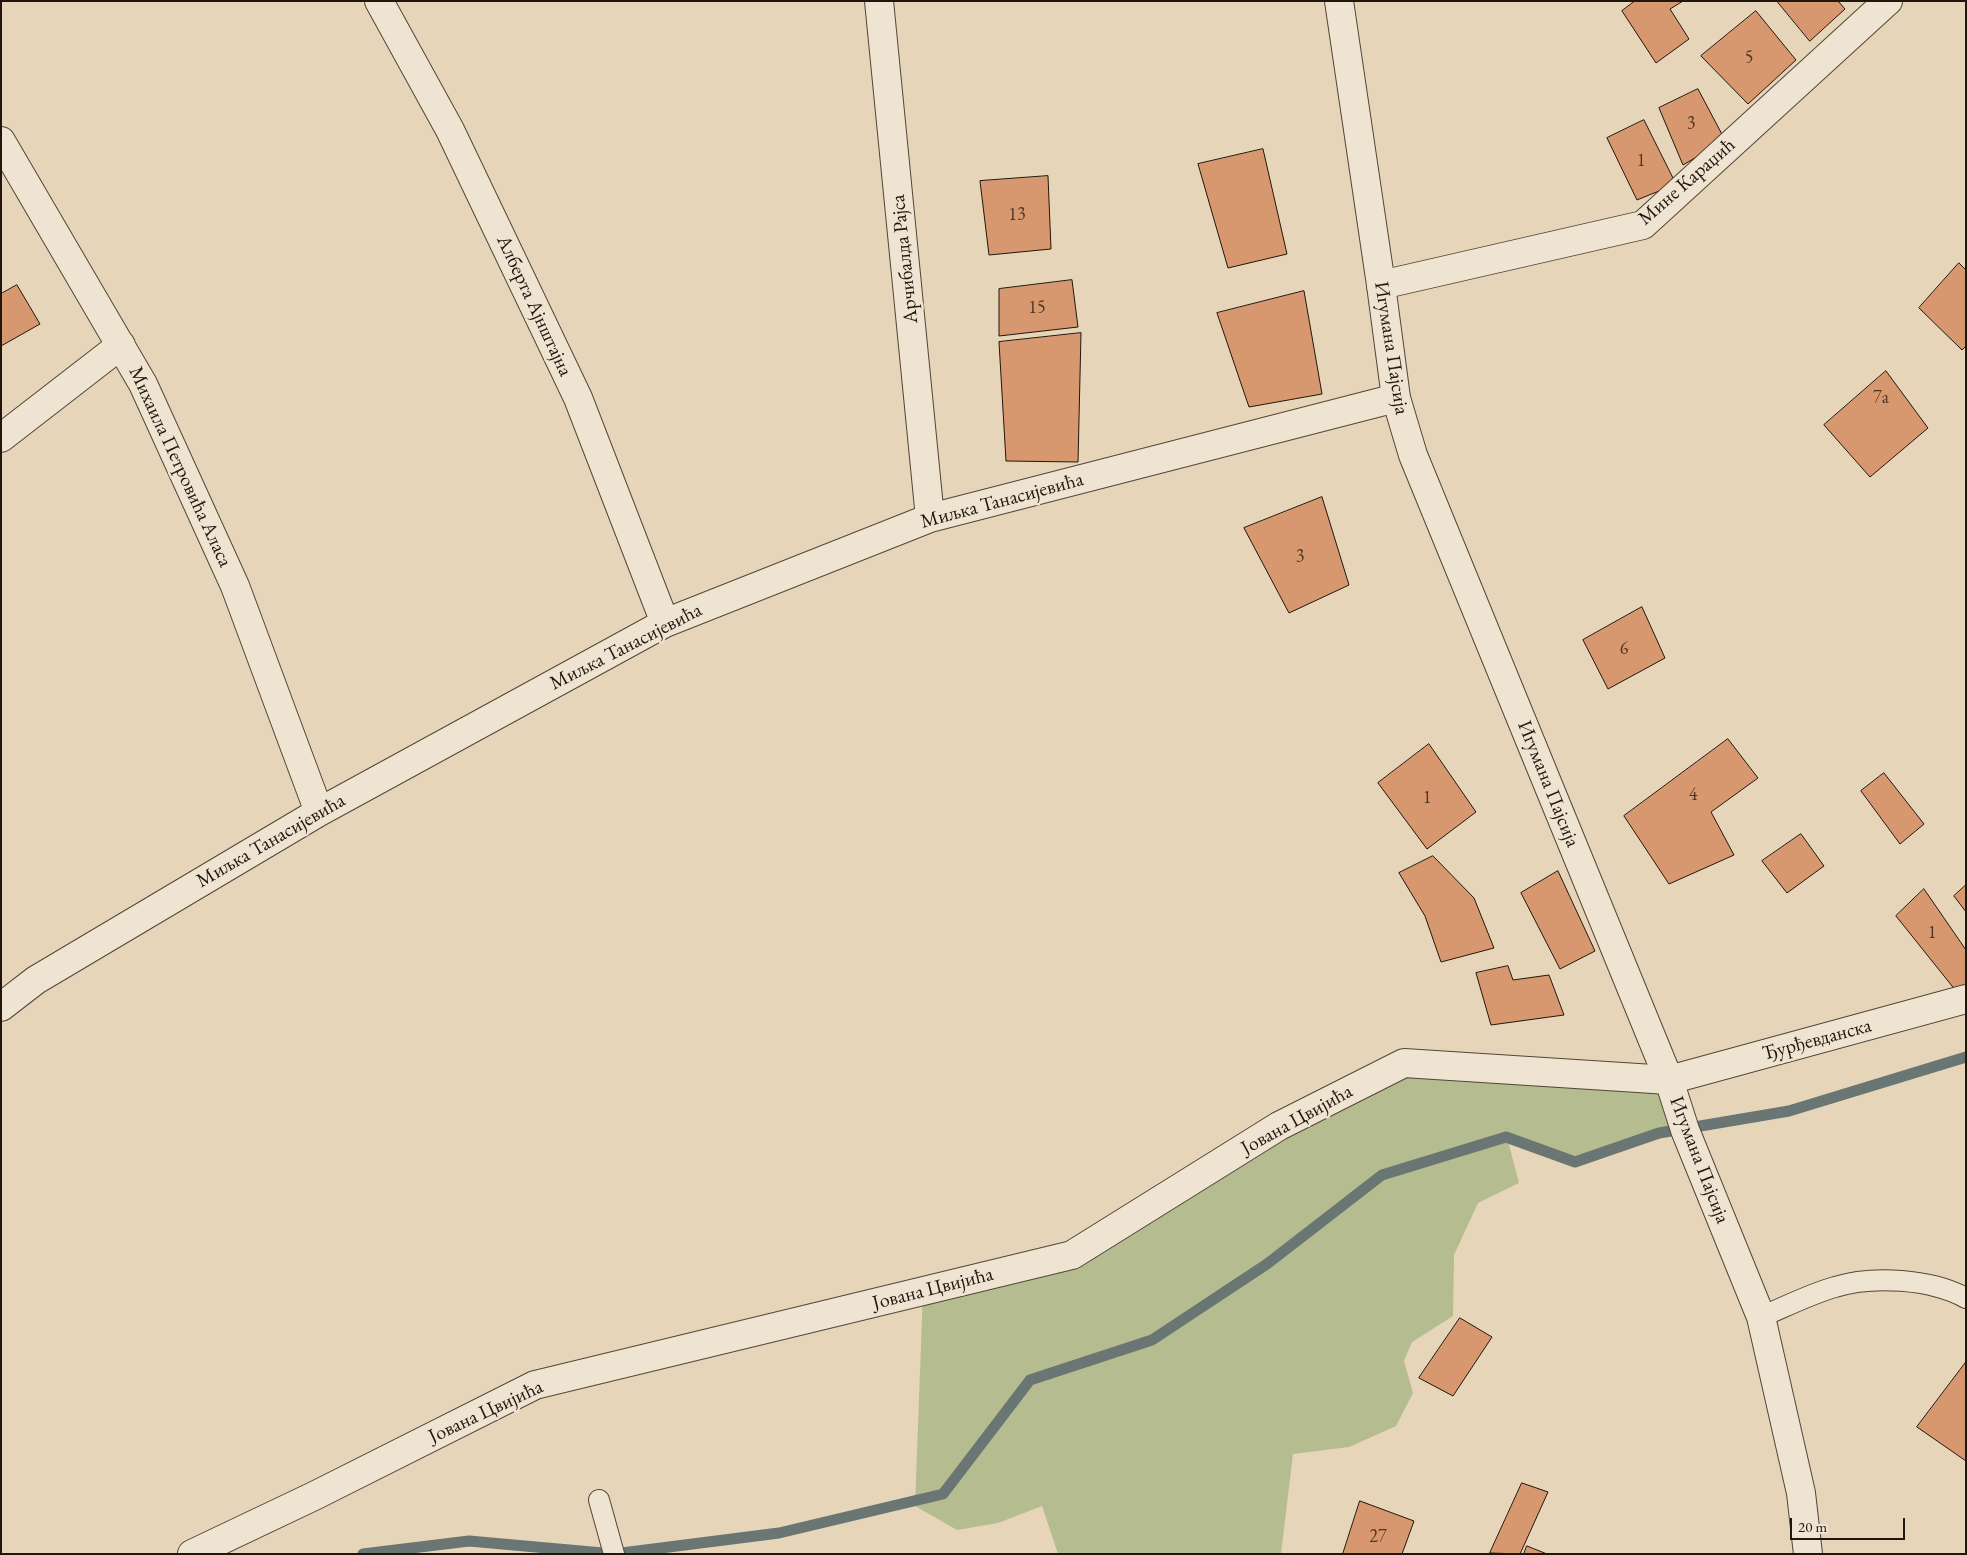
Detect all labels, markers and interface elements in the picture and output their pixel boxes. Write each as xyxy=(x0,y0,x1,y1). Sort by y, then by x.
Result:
house number: 5 xyxy=(1745,47,1753,69)
house number: 3 xyxy=(1687,113,1695,135)
street label: Мине Караџић xyxy=(1634,133,1740,231)
house number: 1 xyxy=(1637,150,1645,172)
street label: Арчибалда Рајса xyxy=(886,193,924,325)
house number: 13 xyxy=(1008,204,1026,226)
street label: Алберта Ајнштајна xyxy=(491,232,577,380)
street label: Игумана Пајсија xyxy=(1369,280,1413,416)
house number: 15 xyxy=(1028,297,1046,319)
street label: Михаила Петровића Аласа xyxy=(123,363,237,571)
house number: 7a xyxy=(1873,387,1889,409)
street label: Миљка Танасијевића xyxy=(918,468,1086,534)
house number: 3 xyxy=(1296,546,1304,568)
street label: Миљка Танасијевића xyxy=(546,598,706,696)
house number: 6 xyxy=(1620,638,1628,660)
street label: Игумана Пајсија xyxy=(1512,717,1584,851)
house number: 4 xyxy=(1689,784,1697,806)
house number: 1 xyxy=(1423,787,1431,809)
street label: Миљка Танасијевића xyxy=(192,789,350,893)
house number: 1 xyxy=(1928,922,1936,944)
street label: Ђурђевданска xyxy=(1760,1014,1874,1066)
street label: Јована Цвијића xyxy=(1237,1080,1357,1160)
street label: Игумана Пајсија xyxy=(1664,1093,1734,1227)
street label: Јована Цвијића xyxy=(870,1262,996,1316)
street label: Јована Цвијића xyxy=(425,1375,547,1449)
scale bar xyxy=(1792,1508,1907,1540)
text: 20 m xyxy=(1798,1517,1827,1536)
house number: 27 xyxy=(1369,1526,1387,1548)

